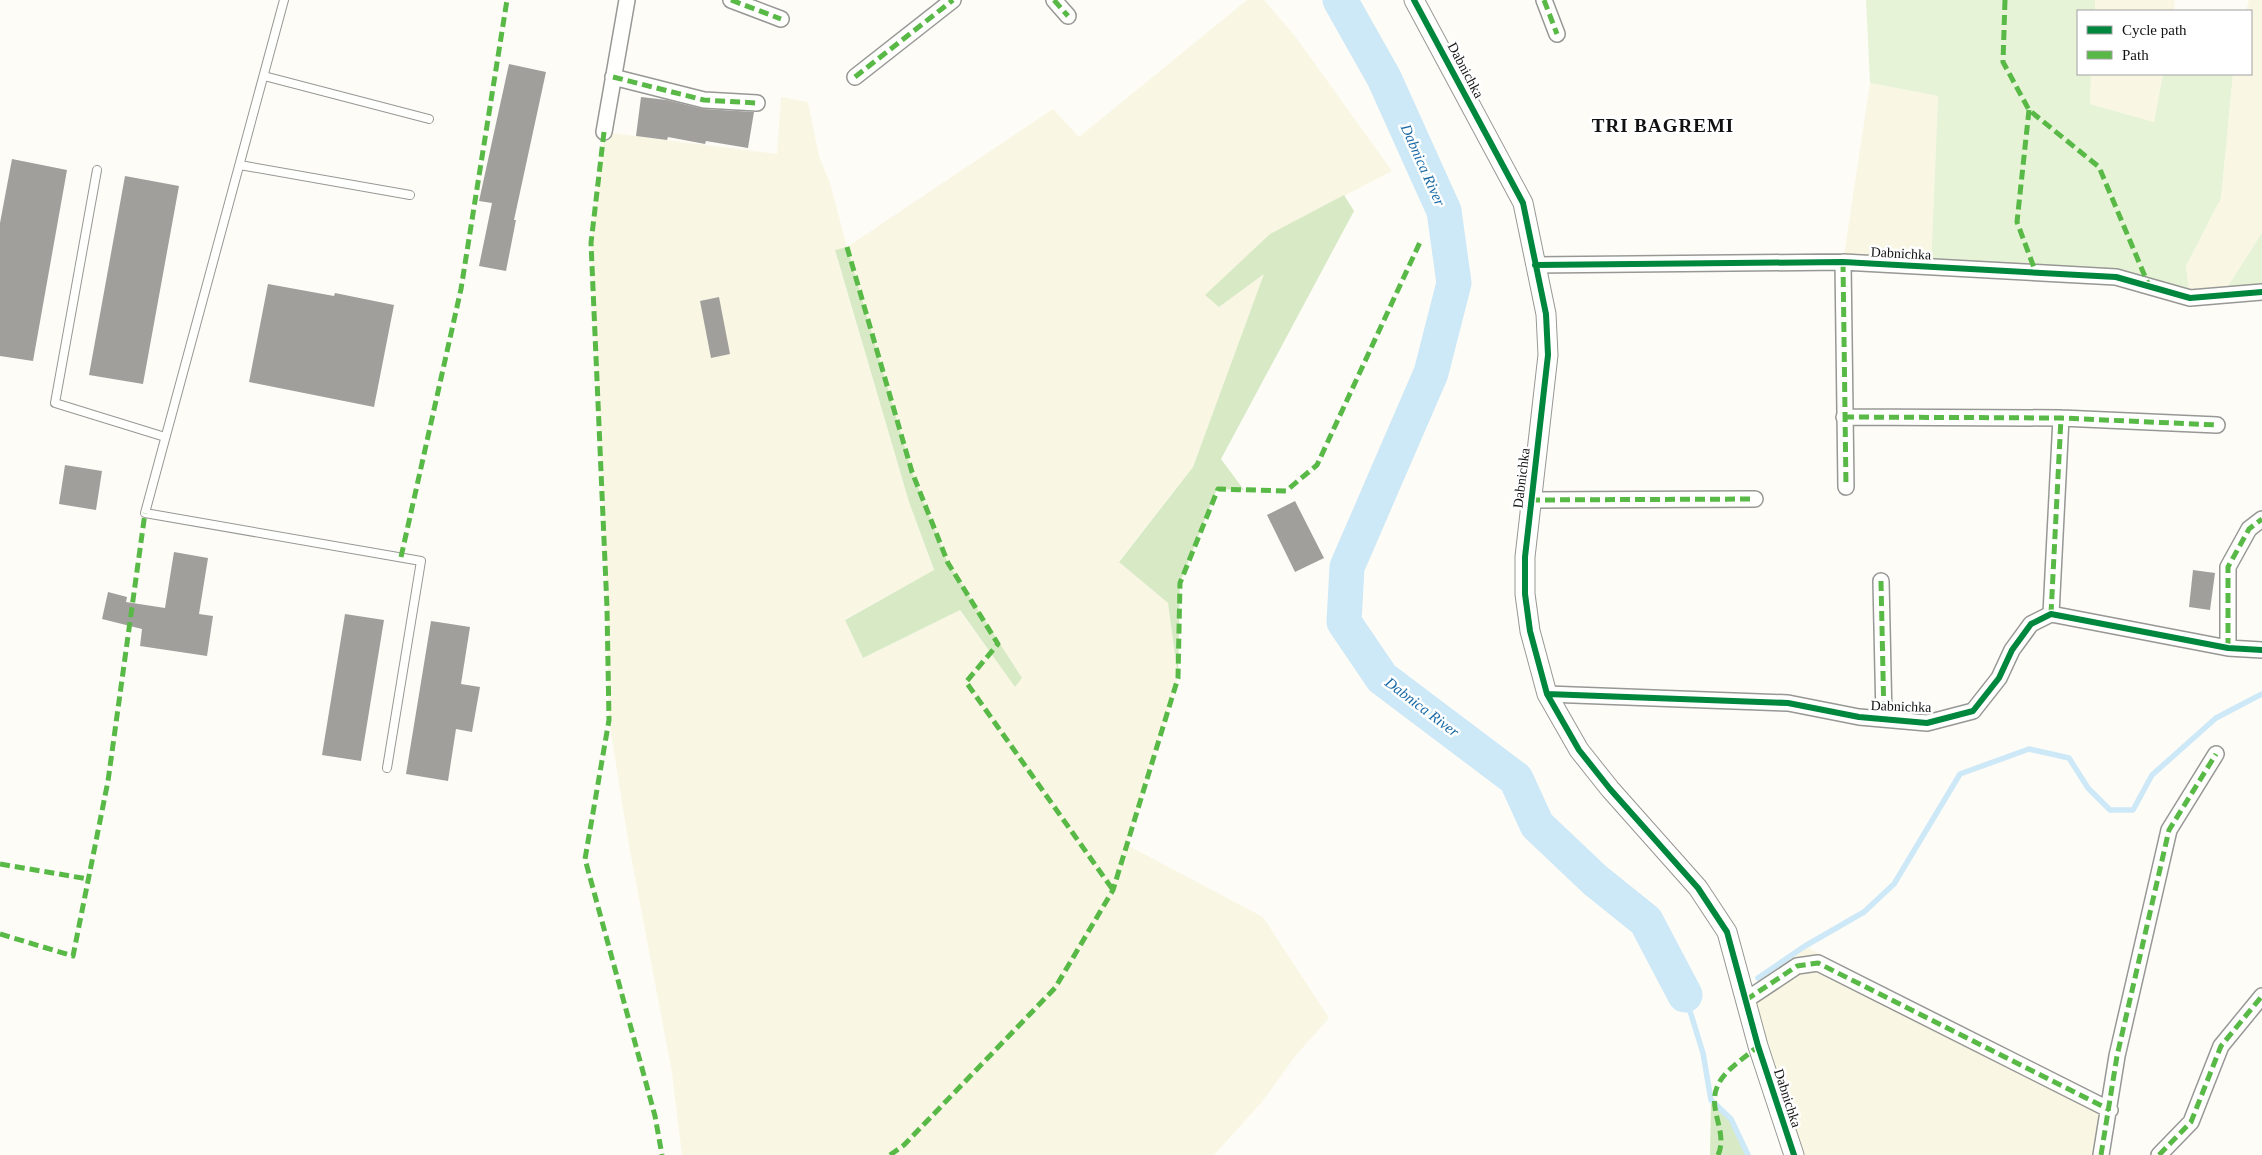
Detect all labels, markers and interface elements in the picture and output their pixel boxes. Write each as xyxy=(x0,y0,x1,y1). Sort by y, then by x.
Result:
legend xyxy=(2077,10,2252,75)
text: Cycle path xyxy=(2122,22,2187,38)
street label: Dabnichka xyxy=(1445,40,1487,101)
text: Path xyxy=(2122,47,2149,63)
district label: TRI BAGREMI xyxy=(1592,115,1734,136)
water label: Dabnica River xyxy=(1397,121,1448,209)
street label: Dabnichka xyxy=(1870,244,1932,263)
street label: Dabnichka xyxy=(1510,446,1533,509)
water label: Dabnica River xyxy=(1381,674,1462,740)
street label: Dabnichka xyxy=(1870,698,1932,715)
street label: Dabnichka xyxy=(1771,1067,1804,1130)

